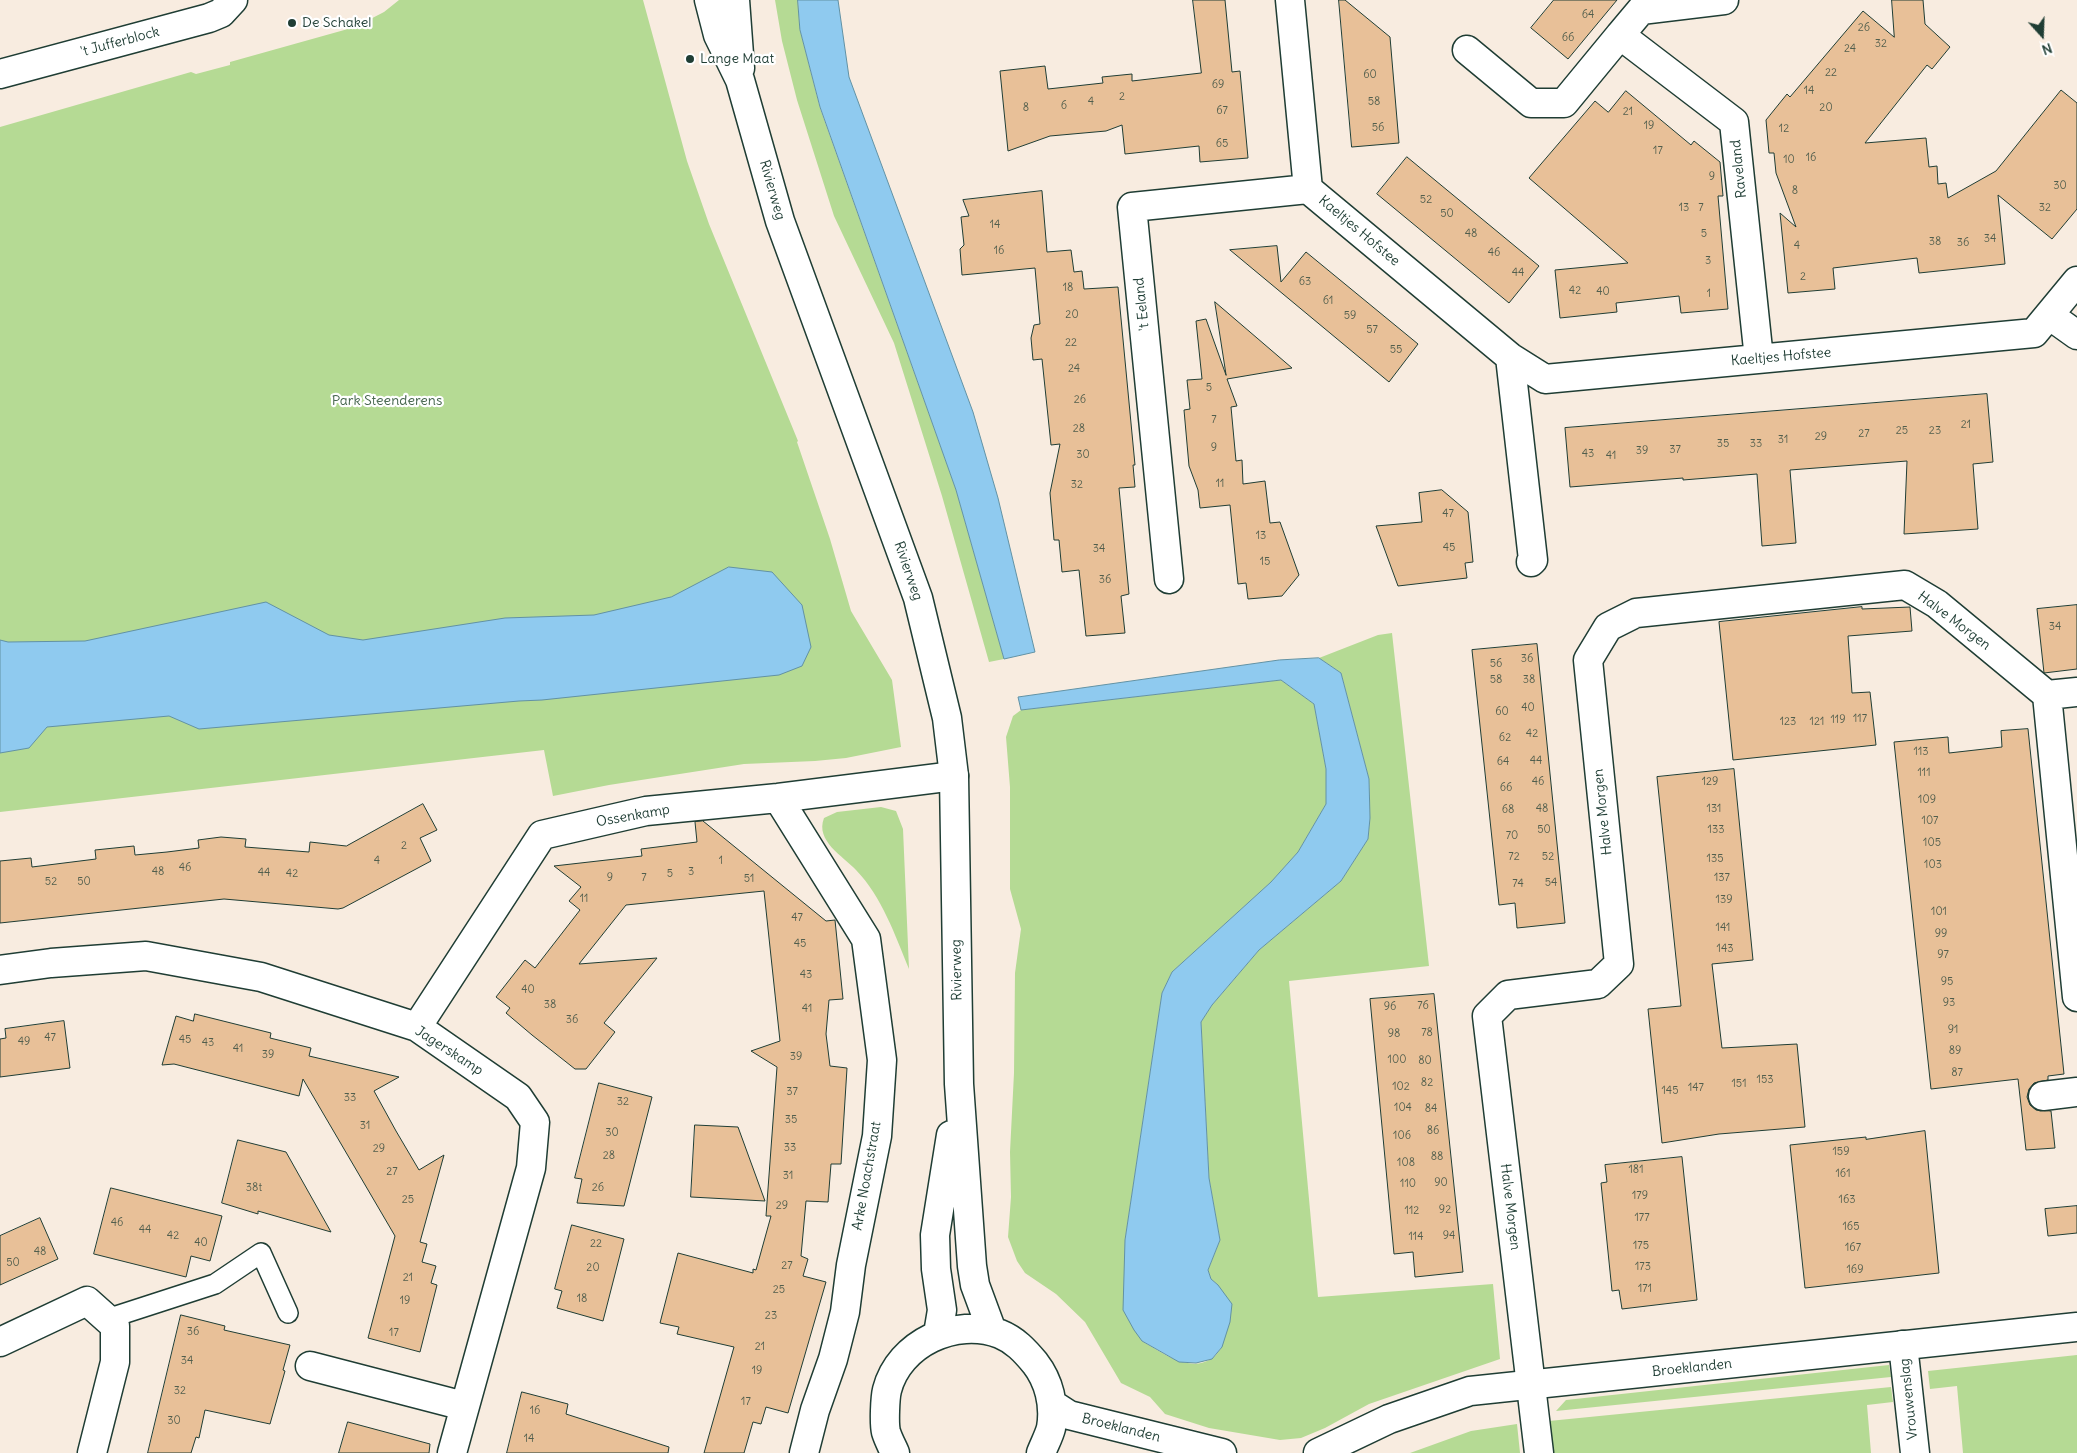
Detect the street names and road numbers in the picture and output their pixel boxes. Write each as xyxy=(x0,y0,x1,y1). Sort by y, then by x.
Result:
street label: 't Jufferblock xyxy=(79,23,161,61)
street label: Raveland xyxy=(1728,139,1750,199)
street label: Rivierweg xyxy=(755,158,789,222)
street label: Kaeltjes Hofstee xyxy=(1315,192,1403,270)
street label: 't Eeland xyxy=(1131,277,1153,331)
street label: Kaeltjes Hofstee xyxy=(1730,344,1832,370)
street label: Rivierweg xyxy=(890,539,926,603)
street label: Halve Morgen xyxy=(1914,588,1994,654)
street label: Halve Morgen xyxy=(1590,768,1616,856)
street label: Ossenkamp xyxy=(595,801,671,831)
street label: Rivierweg xyxy=(948,939,966,1001)
street label: Jagerskamp xyxy=(412,1023,486,1079)
street label: Arke Noachstraat xyxy=(849,1120,885,1232)
street label: Halve Morgen xyxy=(1496,1163,1524,1251)
street label: Broeklanden xyxy=(1651,1355,1733,1381)
street label: Vrouwenslag xyxy=(1896,1357,1922,1441)
street label: Broeklanden xyxy=(1080,1410,1162,1446)

